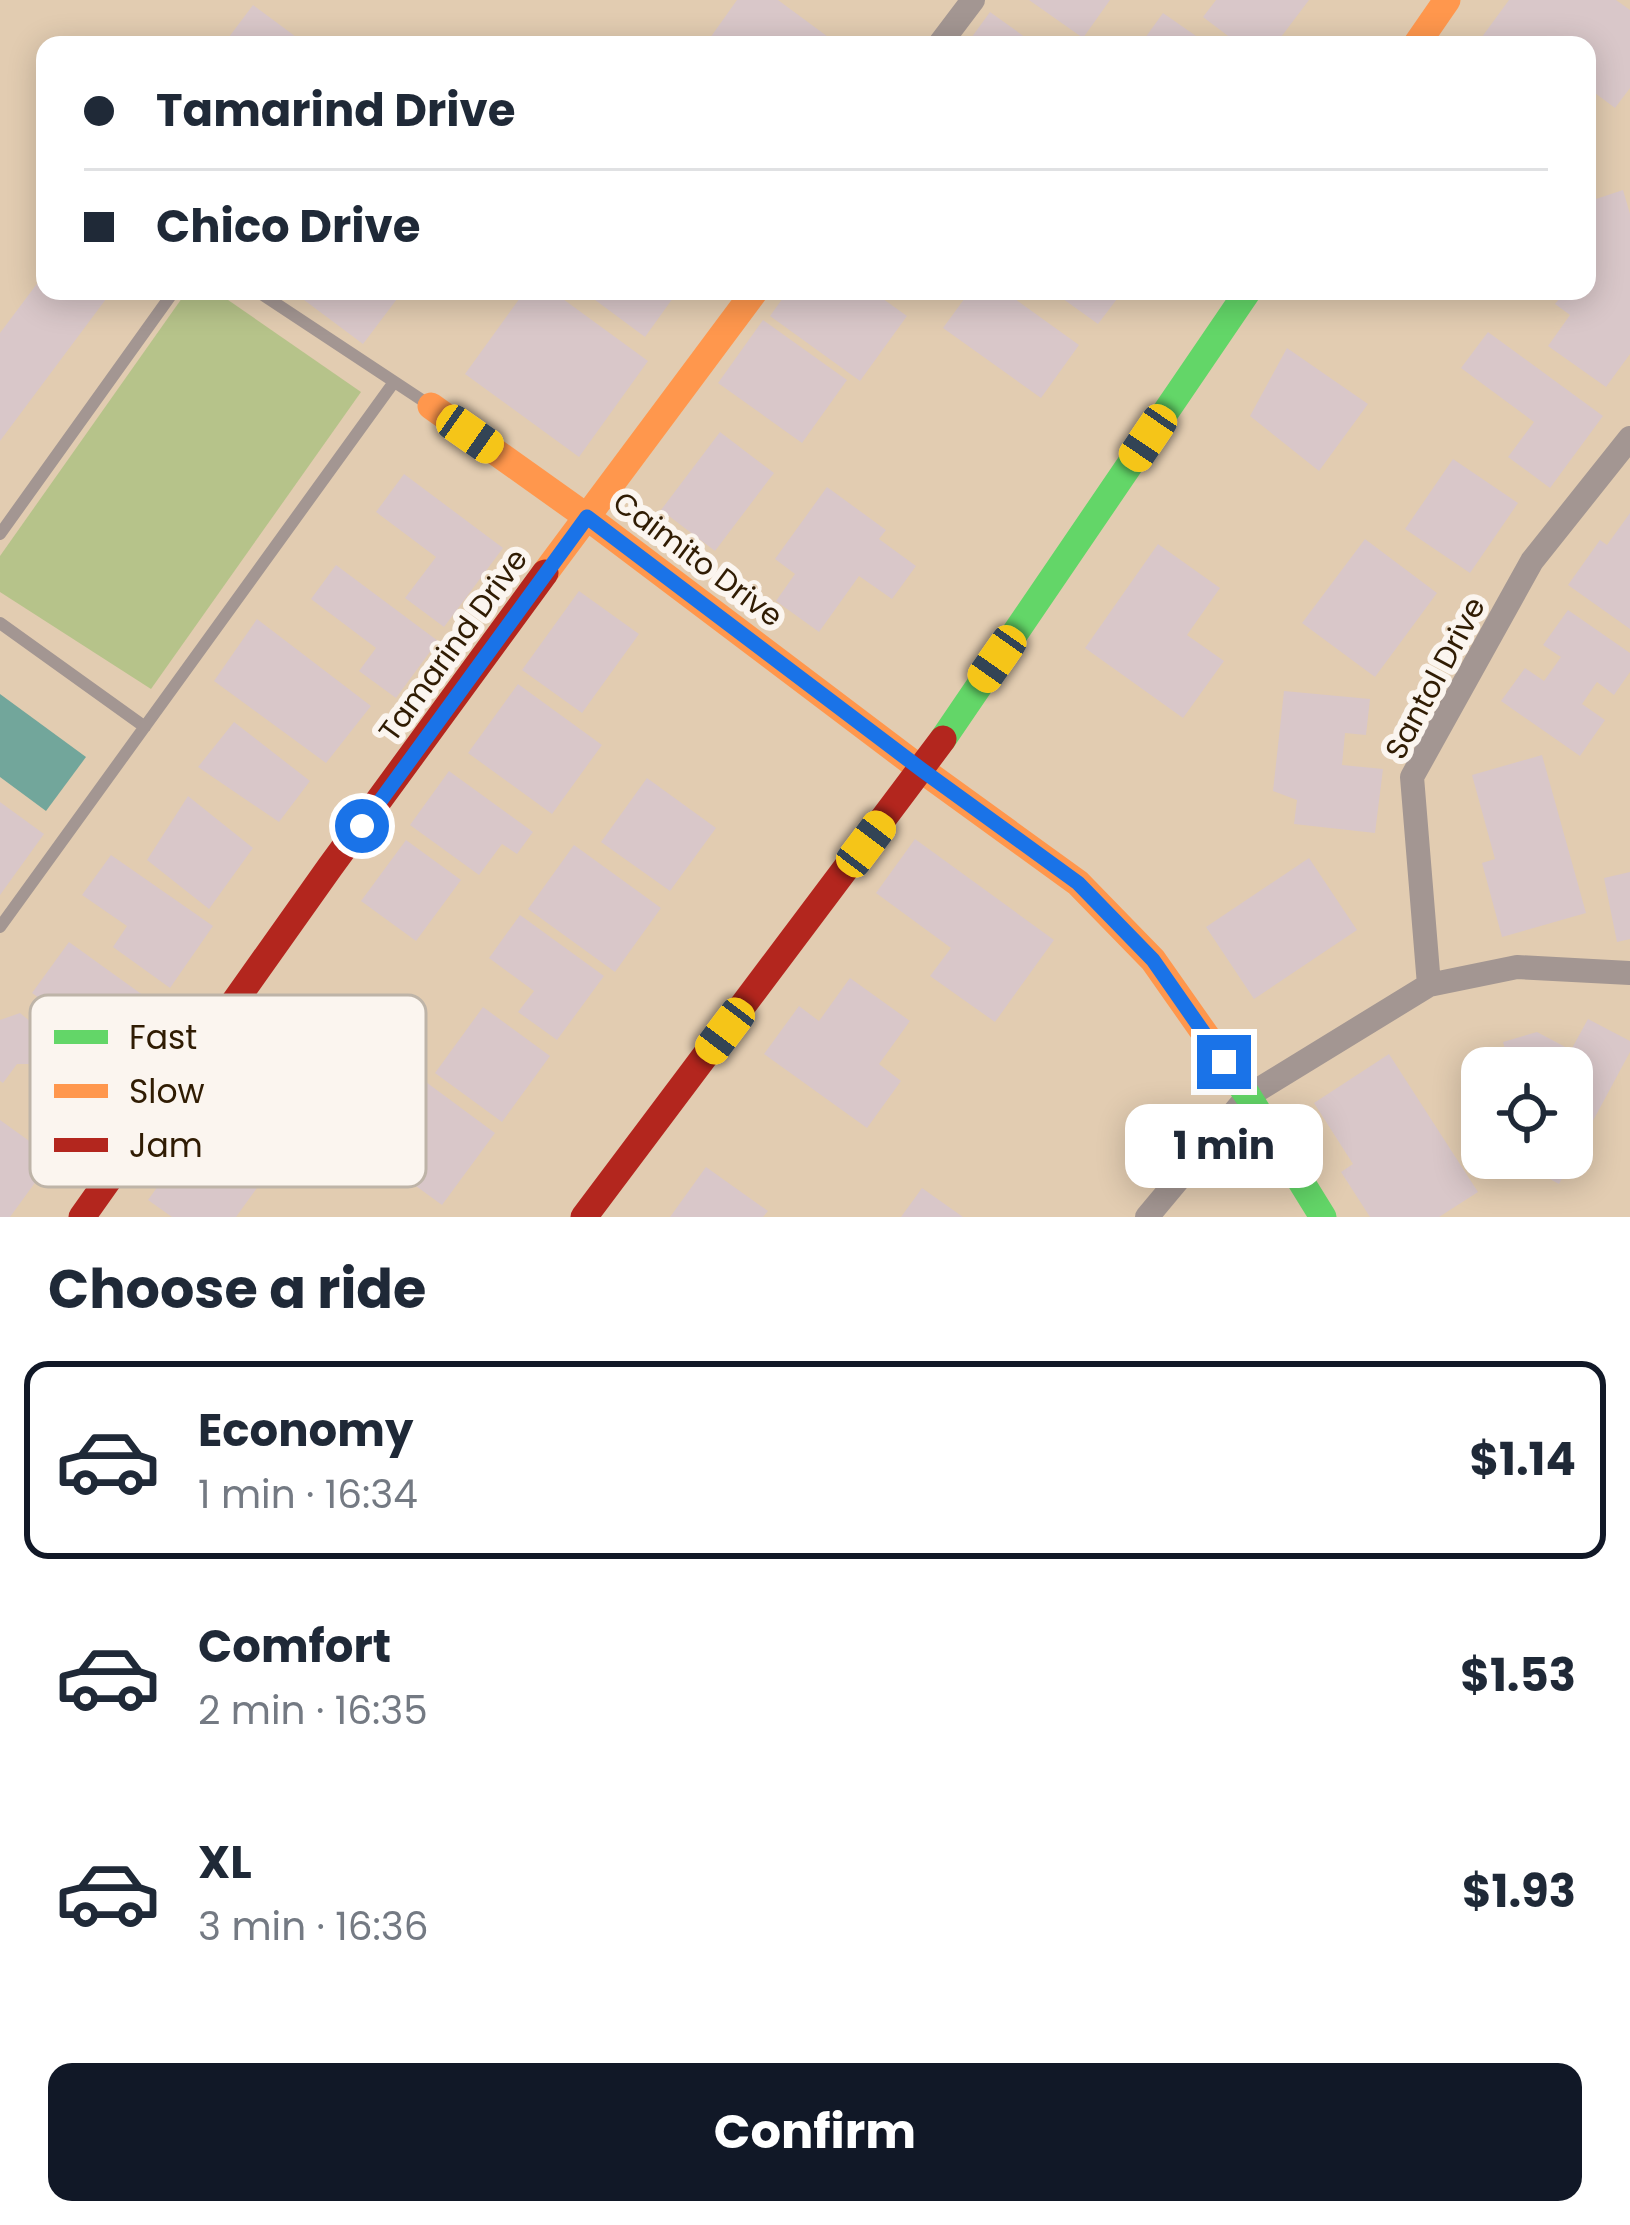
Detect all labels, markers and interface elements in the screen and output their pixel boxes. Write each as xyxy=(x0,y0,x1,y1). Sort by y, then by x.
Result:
text: Tamarind Drive xyxy=(156,79,515,142)
text: Chico Drive xyxy=(156,195,420,258)
car xyxy=(1113,398,1183,478)
car xyxy=(430,399,510,469)
street label: Caimito Drive xyxy=(604,481,792,637)
street label: Tamarind Drive xyxy=(368,540,538,750)
street label: Santol Drive xyxy=(1374,589,1496,767)
car xyxy=(962,619,1032,699)
route start xyxy=(335,799,389,853)
car xyxy=(830,804,902,884)
car xyxy=(689,991,761,1071)
legend xyxy=(30,995,426,1187)
text: Fast xyxy=(129,1014,197,1061)
route end xyxy=(1197,1035,1251,1089)
map controls xyxy=(1461,1047,1593,1179)
button: locate xyxy=(1461,1047,1593,1179)
text: Slow xyxy=(129,1068,205,1115)
callout: 1 min xyxy=(1125,1104,1323,1188)
text: 1 min xyxy=(1173,1118,1275,1173)
text: Jam xyxy=(129,1122,203,1169)
text: Choose a ride xyxy=(48,1251,426,1327)
text: Economy xyxy=(198,1399,413,1462)
icon: car xyxy=(54,1406,162,1514)
text: $1.14 xyxy=(1469,1428,1576,1491)
text: 1 min · 16:34 xyxy=(198,1467,418,1522)
text: Comfort xyxy=(198,1615,391,1678)
icon: car xyxy=(54,1622,162,1730)
text: $1.53 xyxy=(1460,1644,1576,1707)
text: 2 min · 16:35 xyxy=(198,1683,428,1738)
text: XL xyxy=(198,1831,252,1894)
icon: car xyxy=(54,1838,162,1946)
text: $1.93 xyxy=(1462,1860,1576,1923)
text: 3 min · 16:36 xyxy=(198,1899,429,1954)
button: Confirm xyxy=(48,2063,1582,2201)

